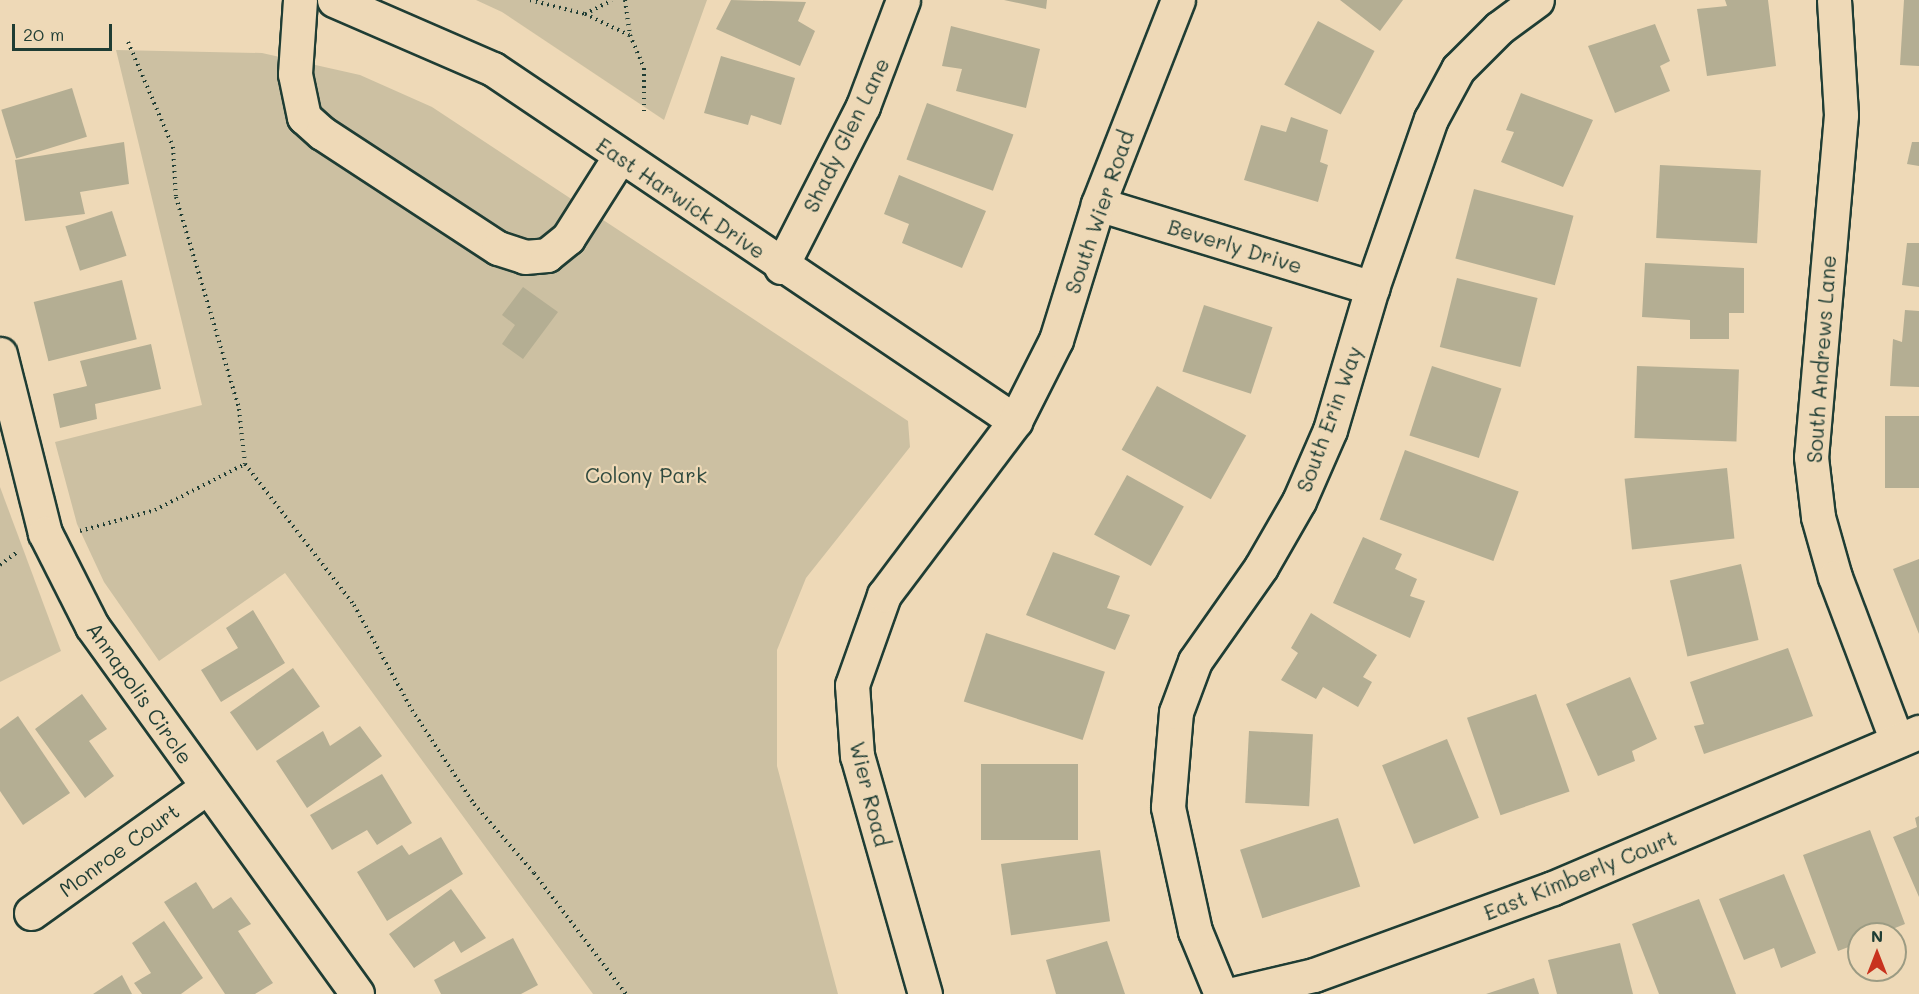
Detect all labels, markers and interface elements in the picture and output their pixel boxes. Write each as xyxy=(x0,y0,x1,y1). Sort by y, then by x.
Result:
scale bar xyxy=(15,12,116,50)
text: 20 m xyxy=(23,22,64,46)
street label: Shady Glen Lane xyxy=(798,54,894,216)
street label: South Wier Road xyxy=(1059,127,1139,297)
street label: East Harwick Drive xyxy=(592,132,770,264)
street label: Beverly Drive xyxy=(1165,214,1305,278)
street label: South Andrews Lane xyxy=(1801,254,1841,464)
street label: South Erin Way xyxy=(1291,343,1367,495)
park label: Colony Park xyxy=(585,462,707,488)
street label: Annapolis Circle xyxy=(82,617,198,769)
street label: Wier Road xyxy=(845,739,895,849)
street label: Monroe Court xyxy=(54,798,184,902)
street label: East Kimberly Court xyxy=(1480,825,1680,925)
north arrow xyxy=(1847,922,1907,982)
text: N xyxy=(1871,925,1883,946)

